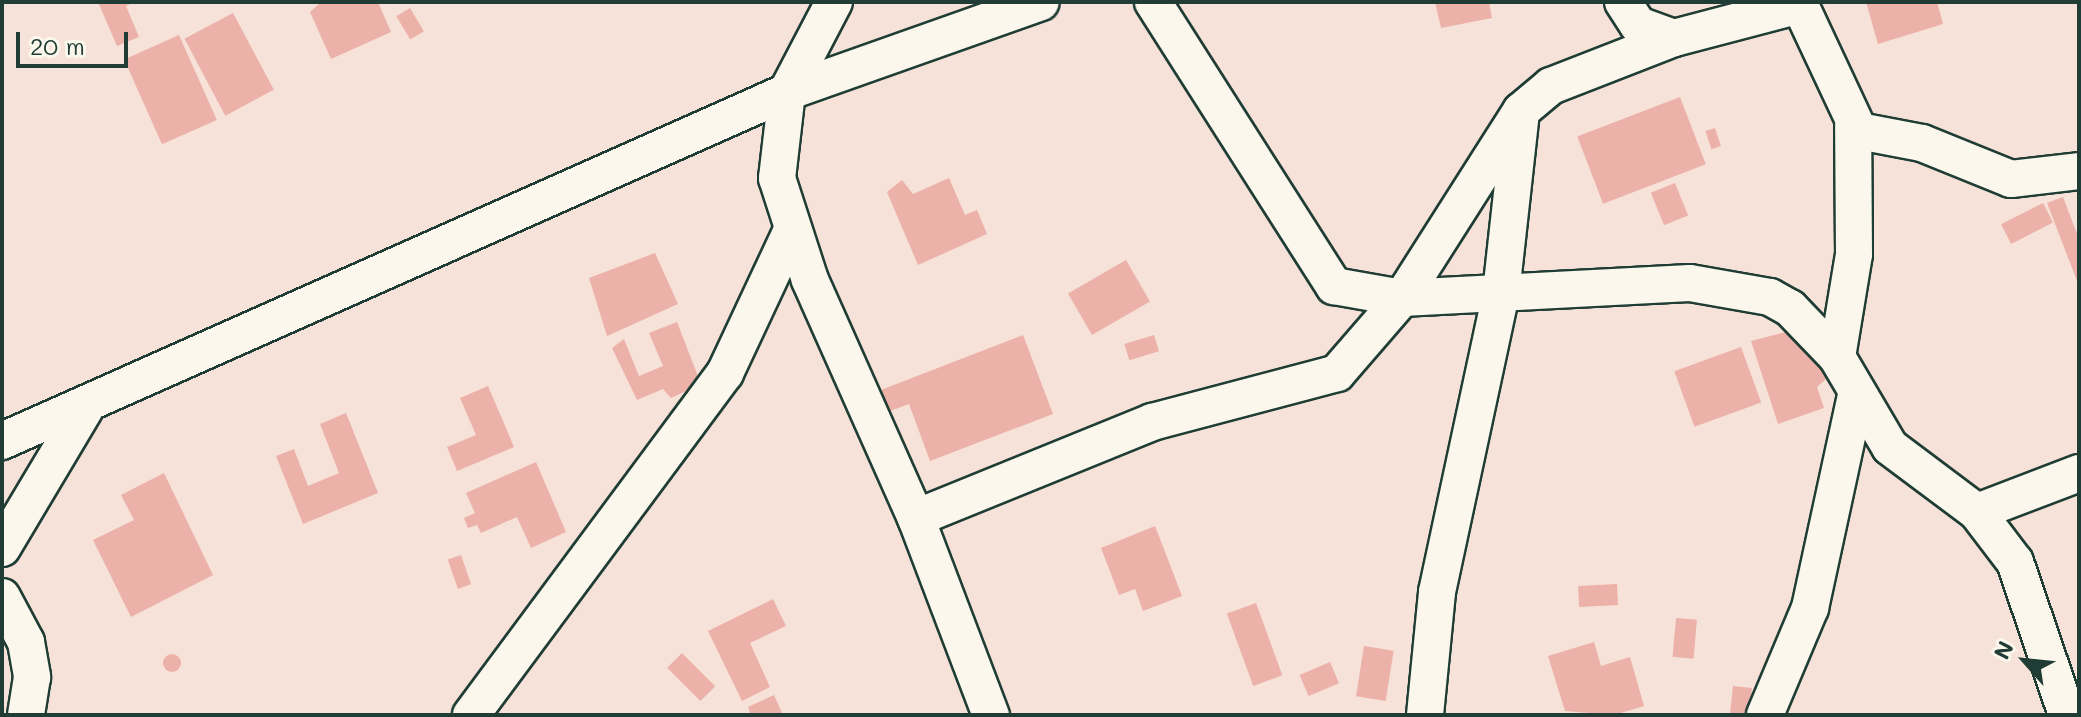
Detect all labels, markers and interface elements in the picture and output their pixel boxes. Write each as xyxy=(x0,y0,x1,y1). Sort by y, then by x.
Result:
scale bar xyxy=(20,16,132,66)
text: 20 m xyxy=(30,30,85,61)
north arrow xyxy=(1985,621,2065,701)
text: N xyxy=(1986,636,2020,664)

